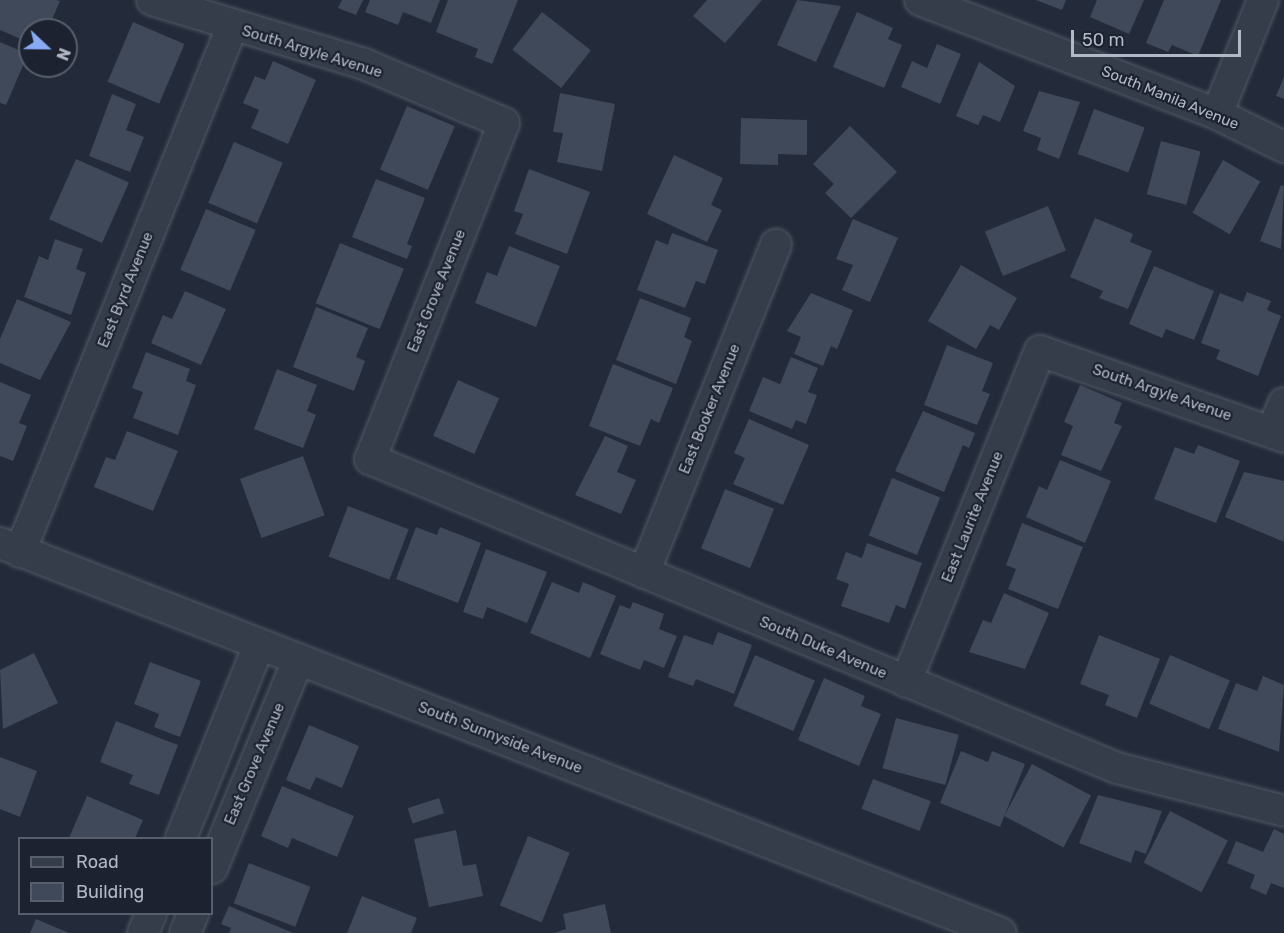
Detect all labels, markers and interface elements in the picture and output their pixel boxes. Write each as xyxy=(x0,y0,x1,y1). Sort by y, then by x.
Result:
north arrow xyxy=(18,18,78,78)
scale bar xyxy=(1074,18,1244,56)
street label: South Argyle Avenue xyxy=(239,22,385,82)
text: 50 m xyxy=(1082,29,1125,51)
text: N xyxy=(52,45,74,63)
street label: South Manila Avenue xyxy=(1099,62,1241,134)
street label: East Grove Avenue xyxy=(404,227,470,355)
street label: East Byrd Avenue xyxy=(95,229,157,351)
street label: East Booker Avenue xyxy=(676,341,744,477)
street label: South Argyle Avenue xyxy=(1090,361,1234,425)
street label: East Laurite Avenue xyxy=(938,449,1008,585)
street label: South Duke Avenue xyxy=(756,613,890,683)
street label: South Sunnyside Avenue xyxy=(415,698,585,778)
street label: East Grove Avenue xyxy=(221,700,289,828)
legend xyxy=(18,837,213,915)
text: Road xyxy=(76,851,119,873)
text: Building xyxy=(76,881,144,903)

